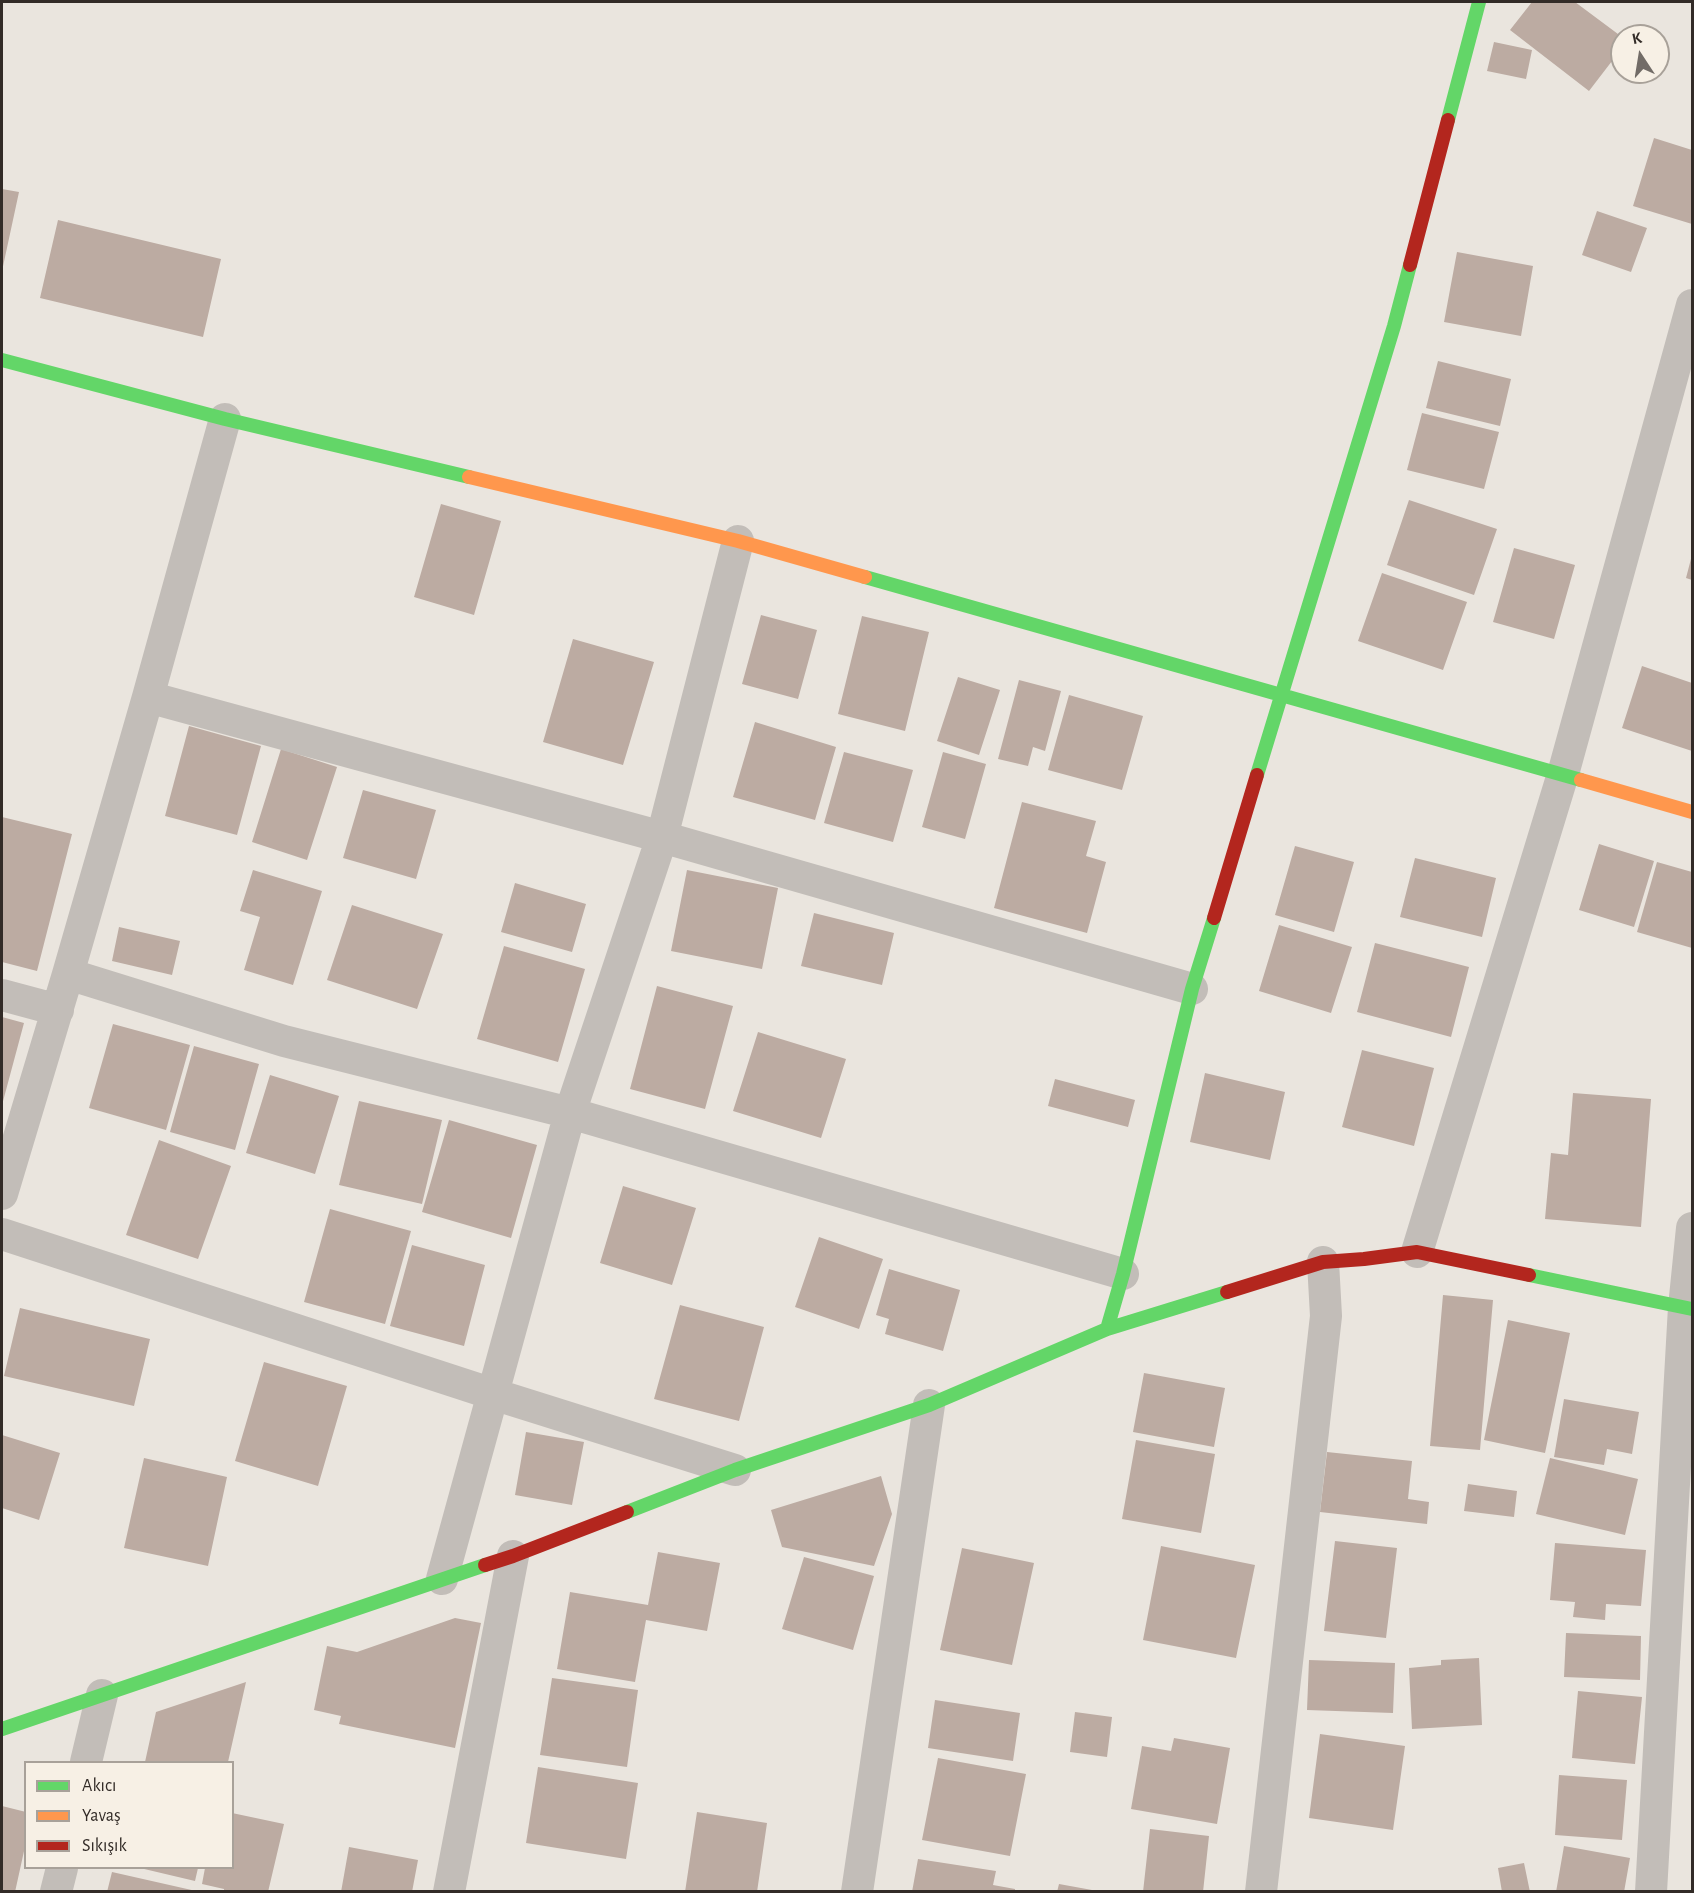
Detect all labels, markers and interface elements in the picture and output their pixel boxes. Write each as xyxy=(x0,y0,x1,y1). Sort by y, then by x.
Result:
north arrow xyxy=(1610,24,1670,84)
text: K xyxy=(1630,30,1643,47)
legend xyxy=(24,1761,234,1869)
text: Akıcı xyxy=(82,1777,116,1795)
text: Yavaş xyxy=(82,1807,121,1825)
text: Sıkışık xyxy=(82,1837,127,1855)

